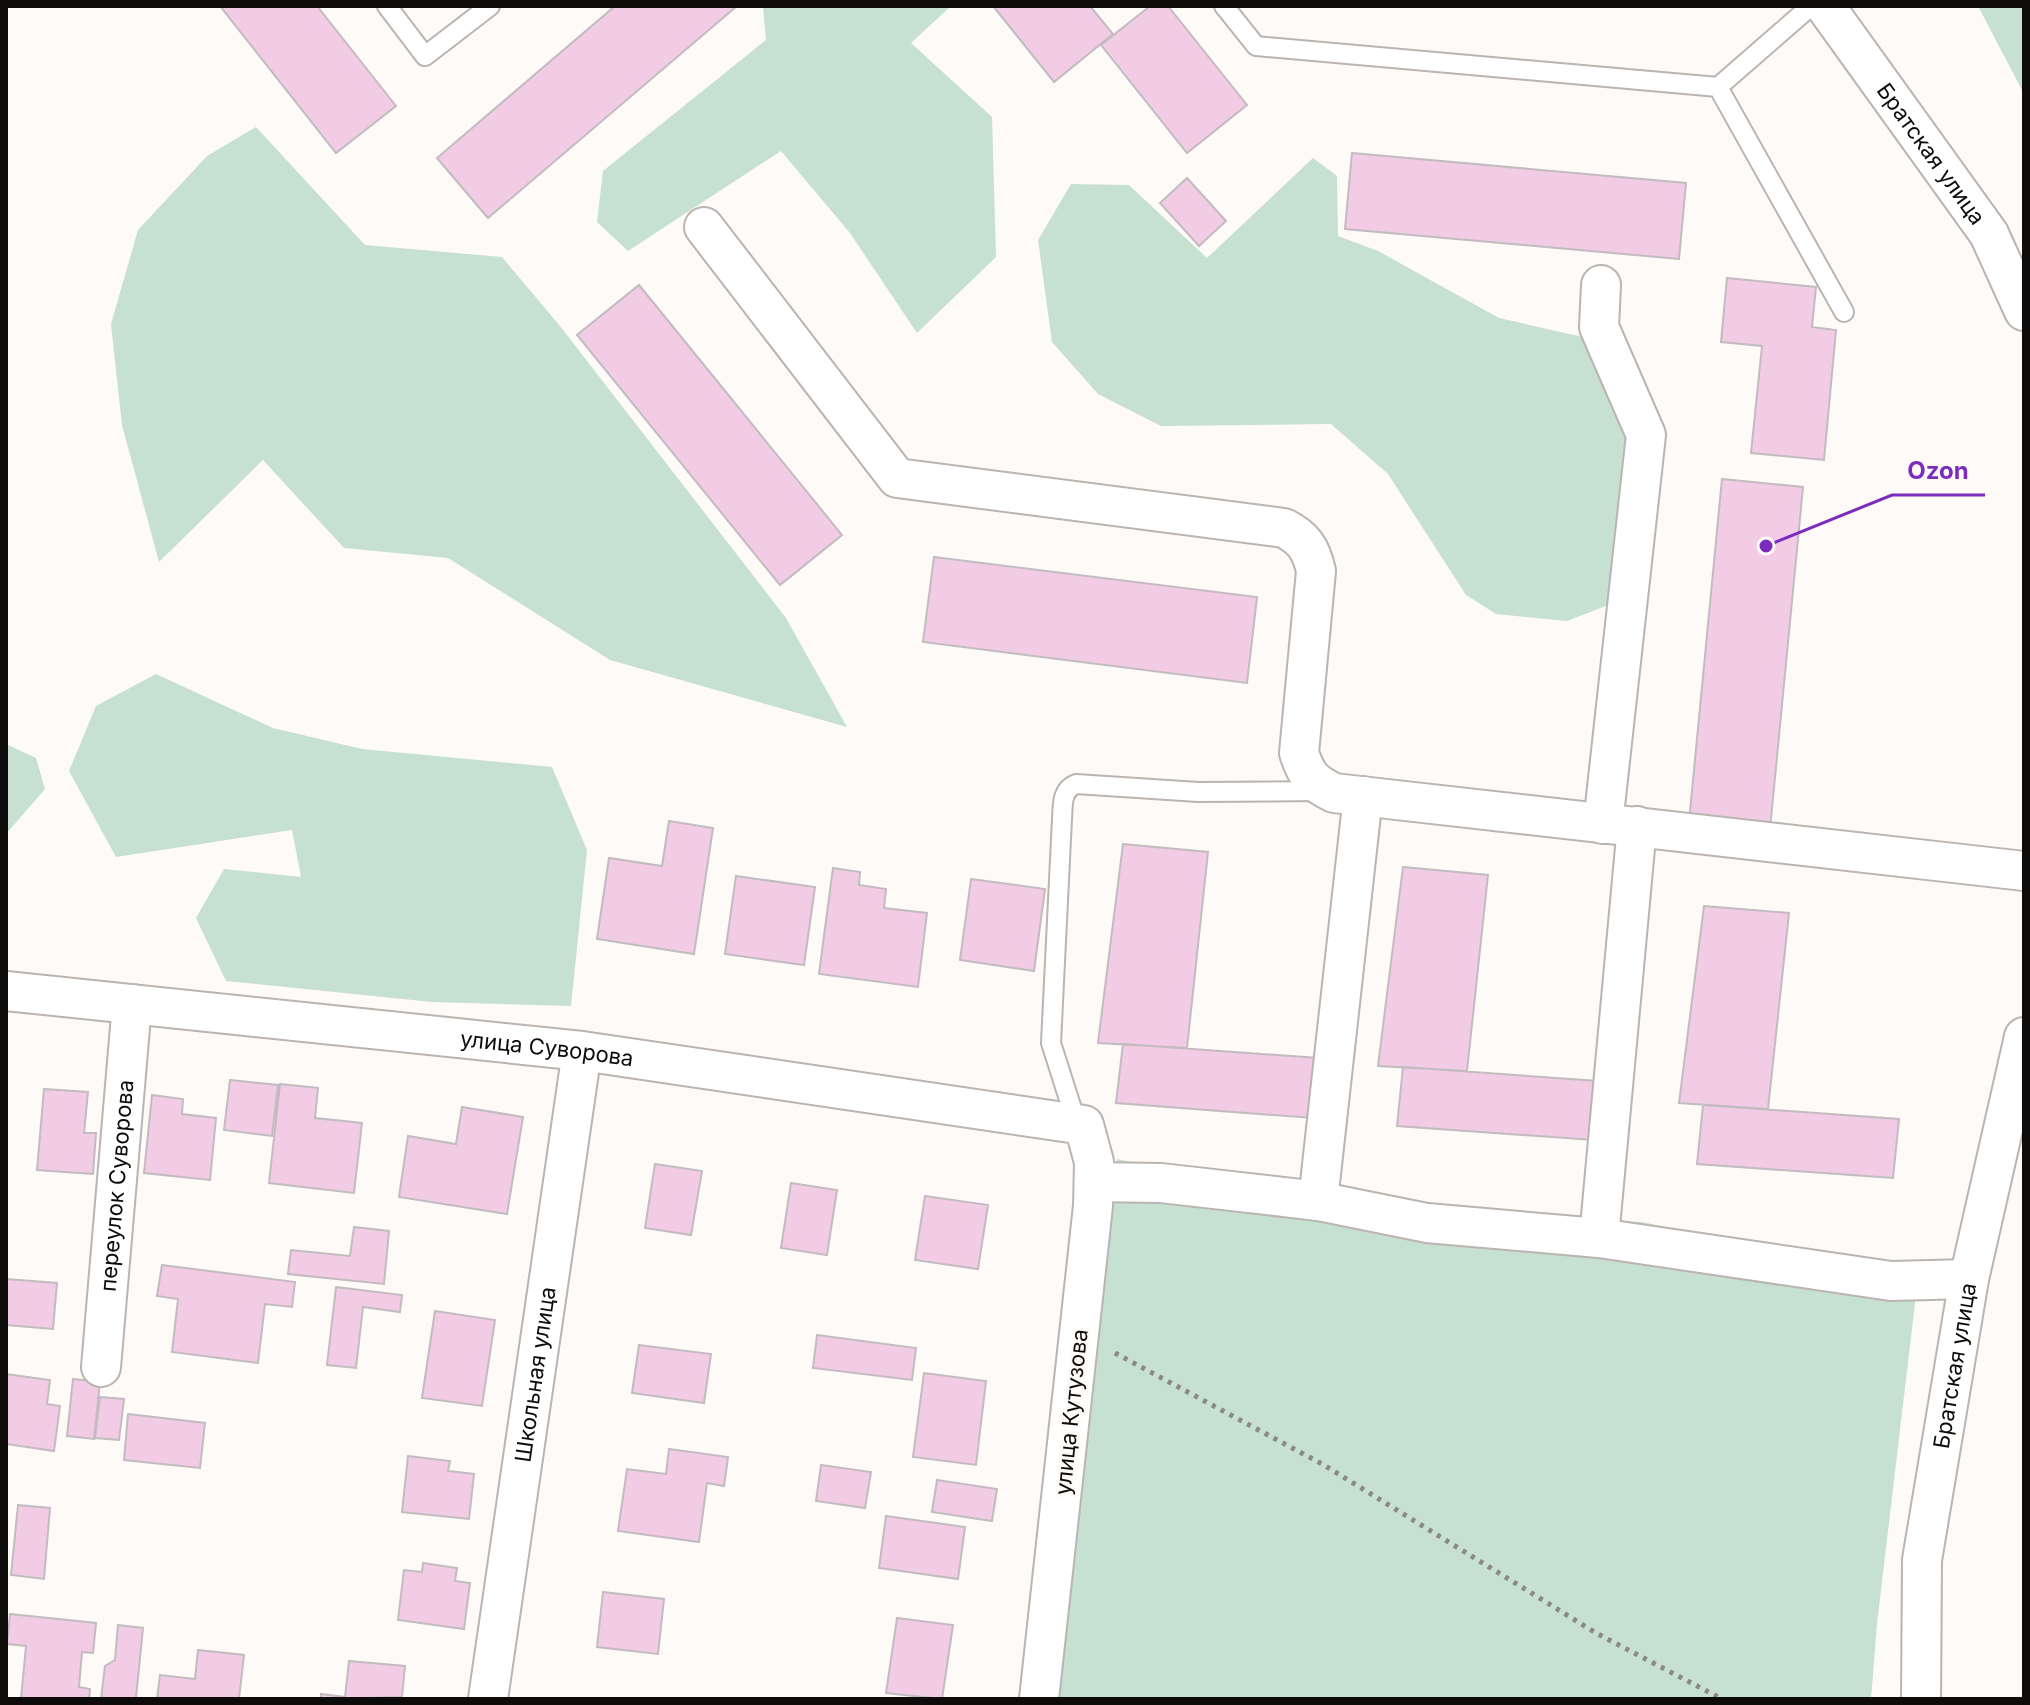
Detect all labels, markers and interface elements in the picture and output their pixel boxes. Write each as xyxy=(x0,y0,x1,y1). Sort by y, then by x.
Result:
street label: Братская улица xyxy=(1872,78,1991,230)
callout: Ozon xyxy=(1892,447,1985,495)
text: Ozon xyxy=(1907,456,1969,485)
street label: улица Суворова xyxy=(459,1025,635,1071)
street label: переулок Суворова xyxy=(94,1079,138,1293)
street label: Братская улица xyxy=(1928,1281,1981,1451)
street label: Школьная улица xyxy=(510,1285,561,1464)
street label: улица Кутузова xyxy=(1049,1328,1093,1496)

